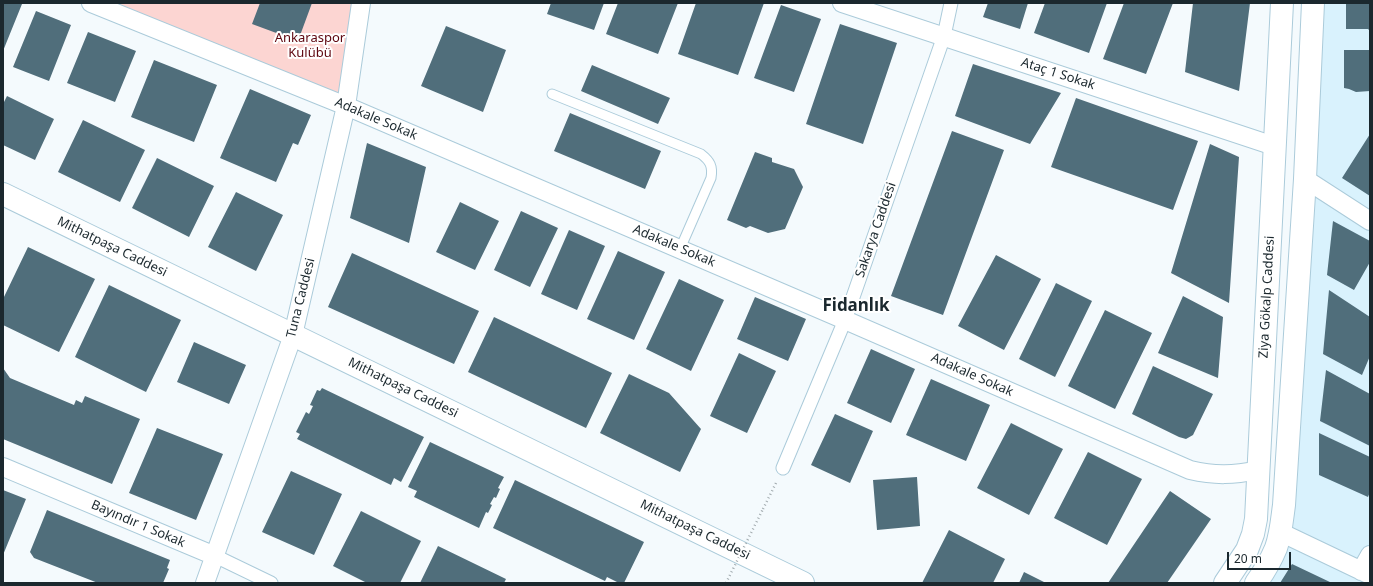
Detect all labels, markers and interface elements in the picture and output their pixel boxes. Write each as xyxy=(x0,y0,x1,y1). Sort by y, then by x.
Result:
park label: Ankaraspor Kulübü xyxy=(275,30,345,61)
street label: Ataç 1 Sokak xyxy=(1019,55,1097,93)
street label: Adakale Sokak xyxy=(332,95,420,143)
street label: Sakarya Caddesi xyxy=(852,180,900,280)
street label: Mithatpaşa Caddesi xyxy=(54,214,170,280)
street label: Adakale Sokak xyxy=(630,222,718,270)
street label: Ziya Gökalp Caddesi xyxy=(1256,235,1278,359)
street label: Tuna Caddesi xyxy=(284,256,318,340)
district label: Fidanlık xyxy=(822,296,890,316)
street label: Adakale Sokak xyxy=(929,350,1015,400)
street label: Mithatpaşa Caddesi xyxy=(345,355,461,421)
street label: Bayındır 1 Sokak xyxy=(89,497,187,551)
street label: Mithatpaşa Caddesi xyxy=(637,497,753,563)
scale bar xyxy=(1229,544,1293,570)
text: 20 m xyxy=(1234,550,1262,567)

